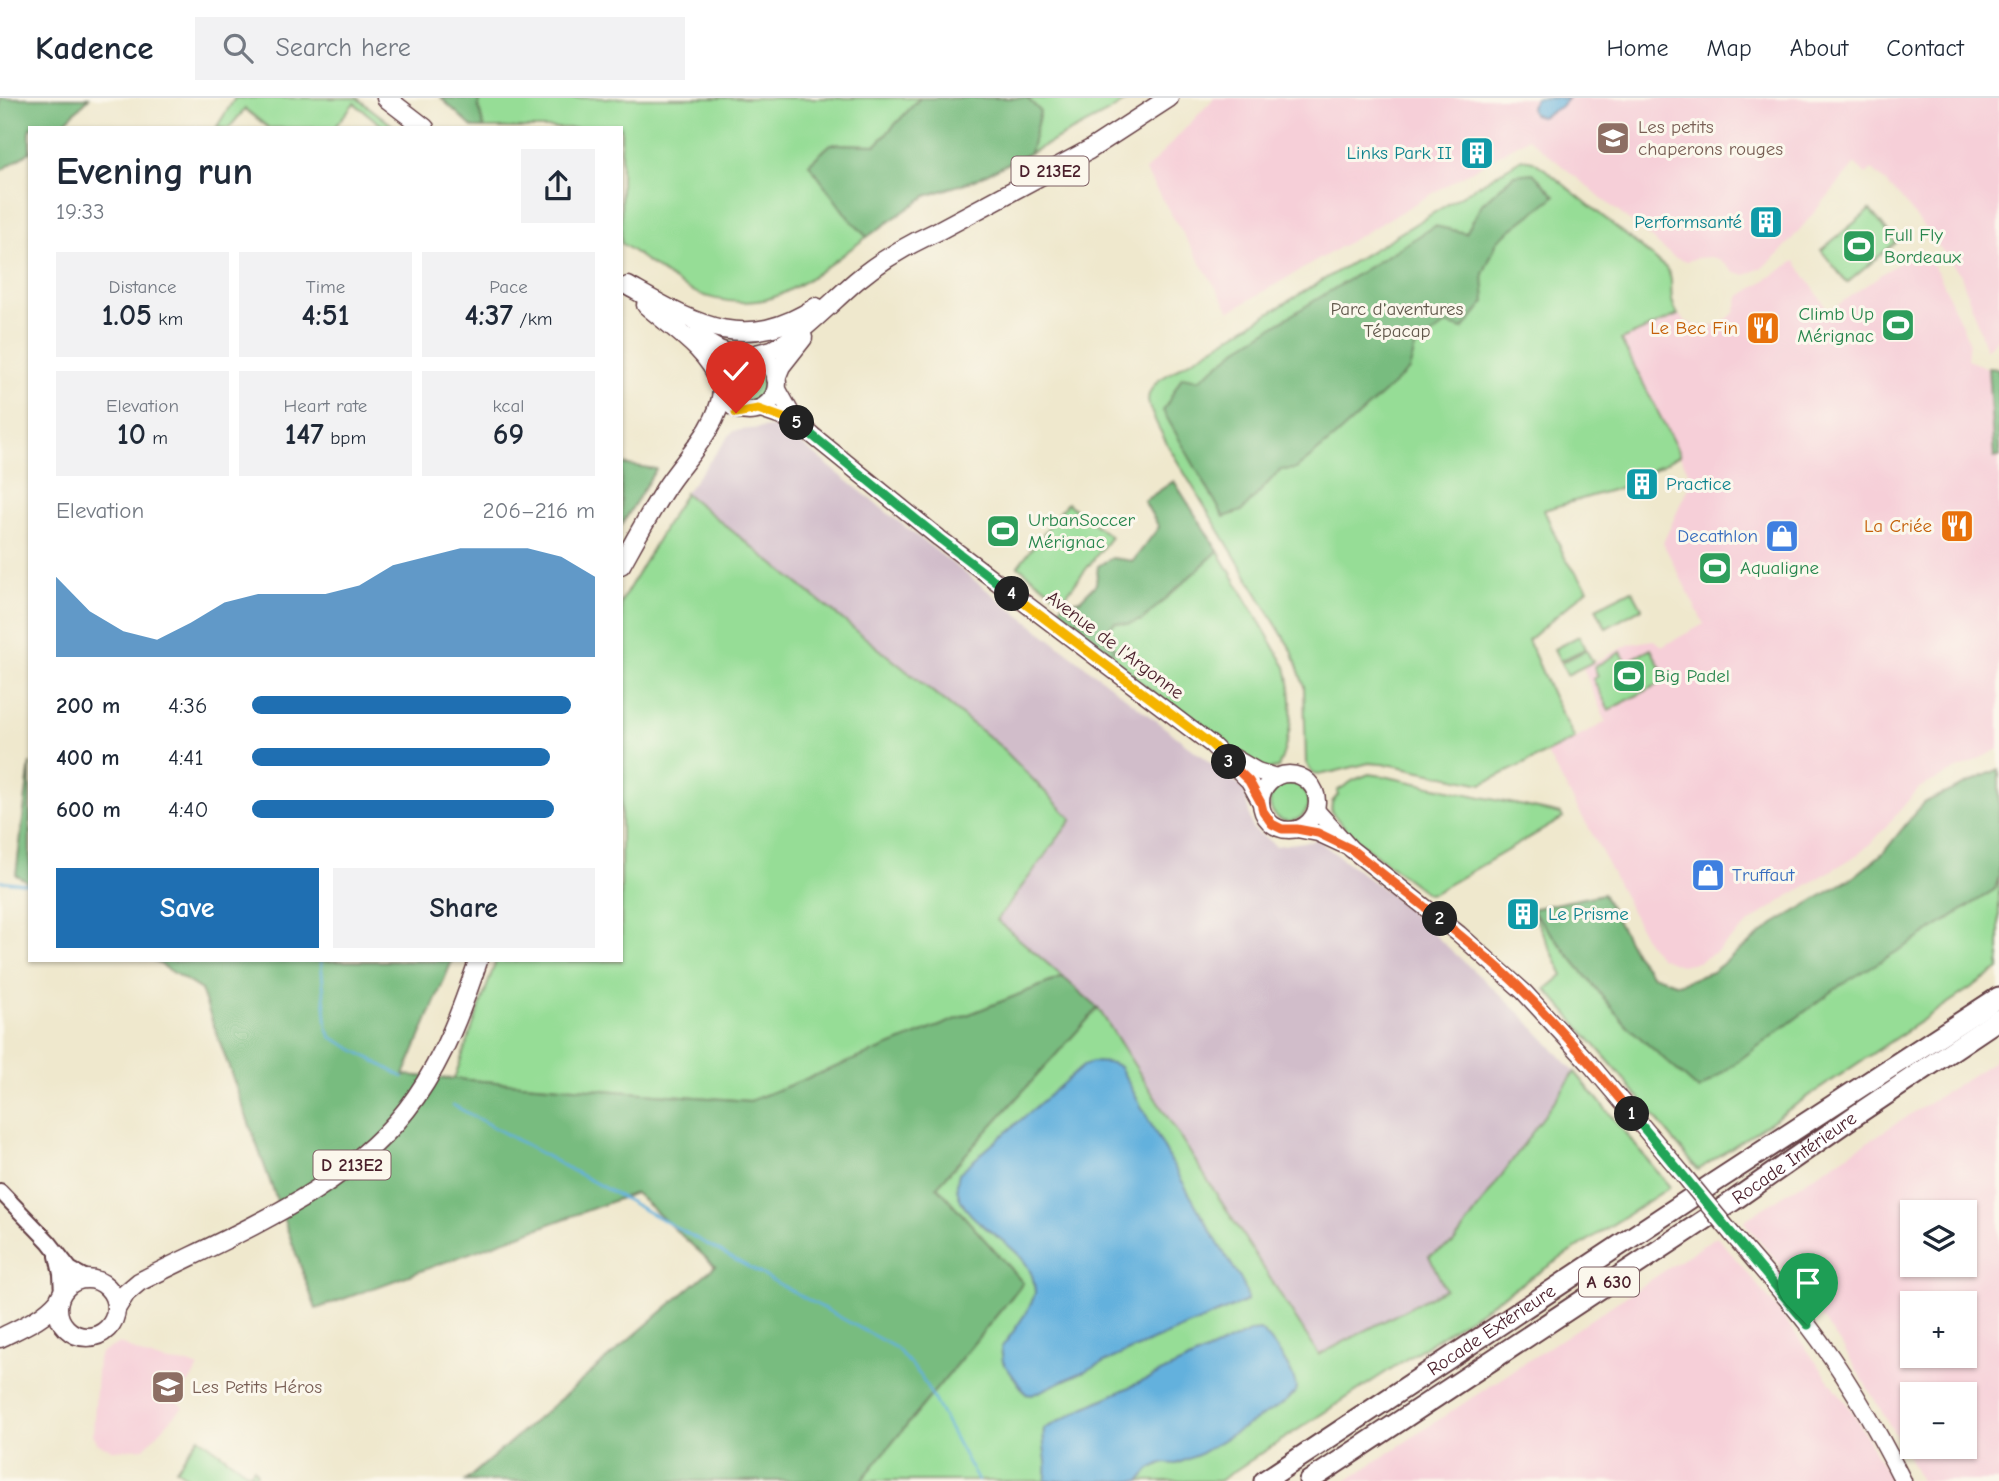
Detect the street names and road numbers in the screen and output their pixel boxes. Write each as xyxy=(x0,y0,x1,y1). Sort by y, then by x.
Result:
road number: D 213E2 xyxy=(1012,156,1088,186)
street label: Avenue de l'Argonne xyxy=(1042,586,1188,704)
street label: Rocade Intérieure xyxy=(1728,1107,1861,1209)
road number: D 213E2 xyxy=(314,1150,390,1180)
road number: A 630 xyxy=(1579,1268,1639,1296)
street label: Rocade Extérieure xyxy=(1423,1280,1560,1380)

